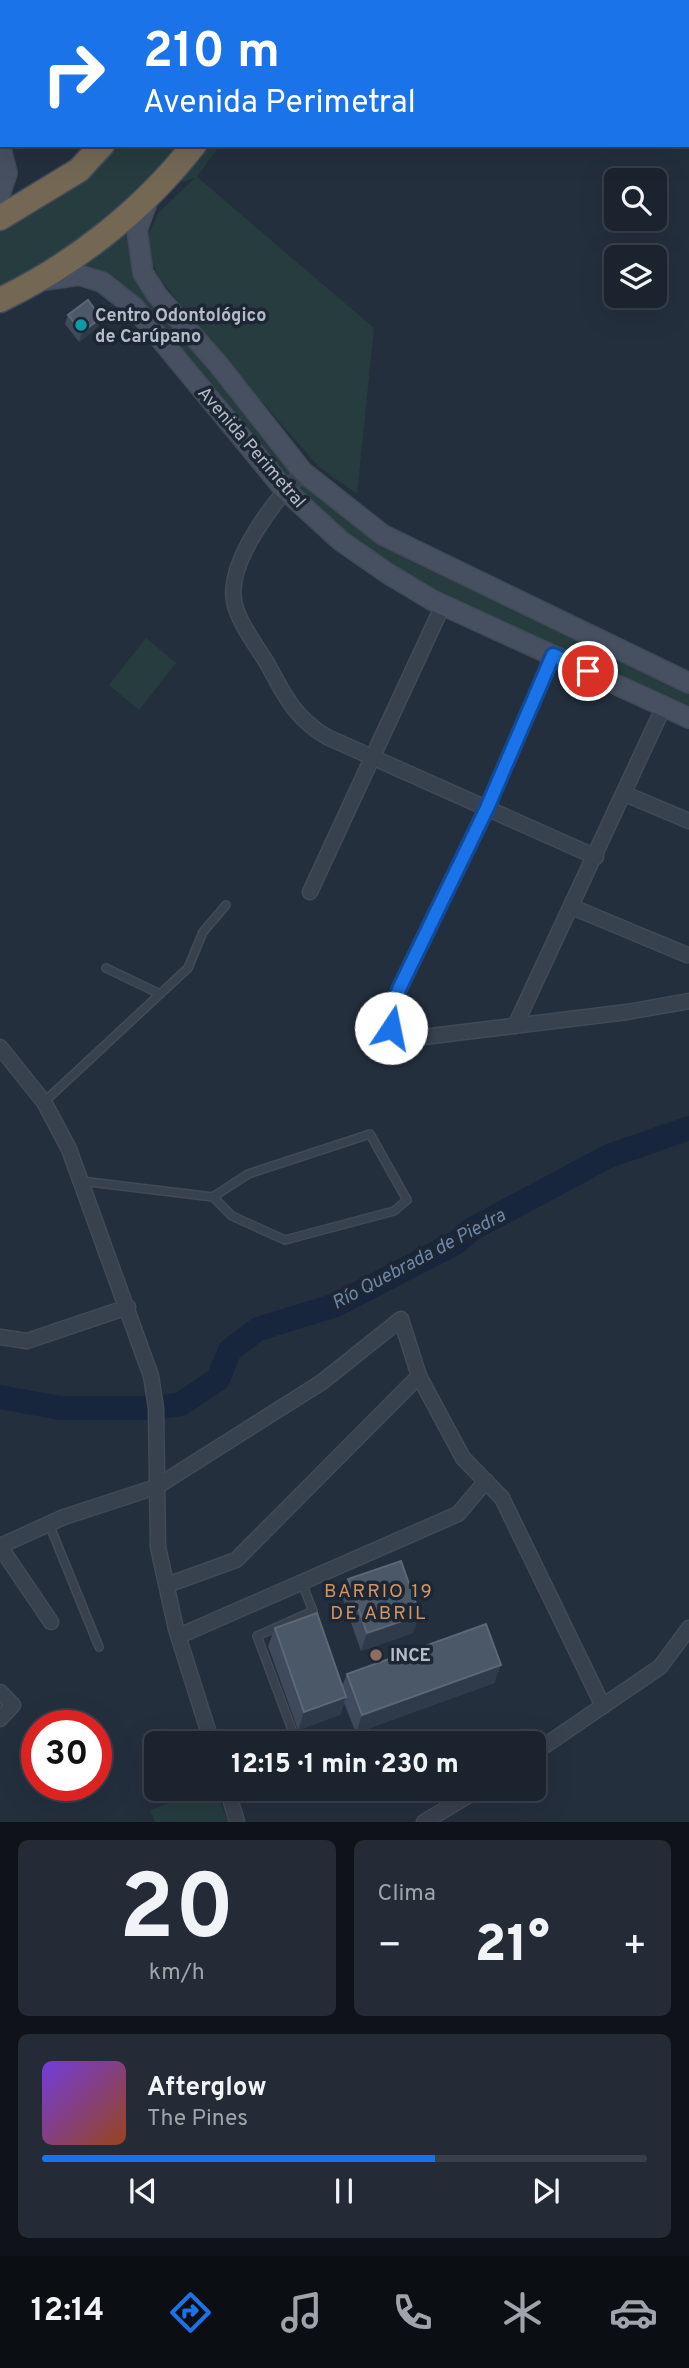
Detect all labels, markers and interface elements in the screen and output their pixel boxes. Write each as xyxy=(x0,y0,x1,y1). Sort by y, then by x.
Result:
text: 210 m xyxy=(143,23,280,85)
icon: right xyxy=(28,28,119,119)
text: Avenida Perimetral xyxy=(143,84,416,124)
map controls xyxy=(604,168,667,308)
button: search xyxy=(604,168,667,231)
button: layers xyxy=(604,245,667,308)
place label: Centro Odontológico de Carúpano xyxy=(95,305,267,349)
marker: Centro Odontológico de Carúpano xyxy=(73,317,89,333)
street label: Avenida Perimetral xyxy=(192,383,310,513)
pin xyxy=(558,641,618,701)
icon: arrive xyxy=(569,652,607,690)
position arrow xyxy=(354,991,428,1065)
water label: Río Quebrada de Piedra xyxy=(328,1204,510,1316)
district label: BARRIO 19 DE ABRIL xyxy=(324,1580,434,1626)
place label: INCE xyxy=(390,1645,431,1668)
marker: INCE xyxy=(368,1647,384,1663)
speed limit sign: 30 xyxy=(21,1710,112,1801)
text: 12:15 · 1 min · 230 m xyxy=(231,1749,459,1782)
text: 20 xyxy=(119,1856,234,1971)
text: Clima xyxy=(378,1880,436,1909)
text: 21° xyxy=(475,1914,550,1980)
text: − xyxy=(378,1923,402,1972)
text: + xyxy=(622,1923,647,1972)
text: km/h xyxy=(149,1959,205,1988)
text: Afterglow xyxy=(147,2072,267,2105)
text: The Pines xyxy=(147,2105,248,2134)
icon: previous xyxy=(124,2172,162,2210)
icon: pause xyxy=(325,2172,363,2210)
icon: next xyxy=(527,2172,565,2210)
icon: directions xyxy=(166,2288,215,2337)
icon: music xyxy=(277,2288,326,2337)
icon: phone xyxy=(388,2288,437,2337)
icon: climate xyxy=(498,2288,547,2337)
icon: car xyxy=(609,2288,658,2337)
text: 12:14 xyxy=(31,2292,104,2332)

